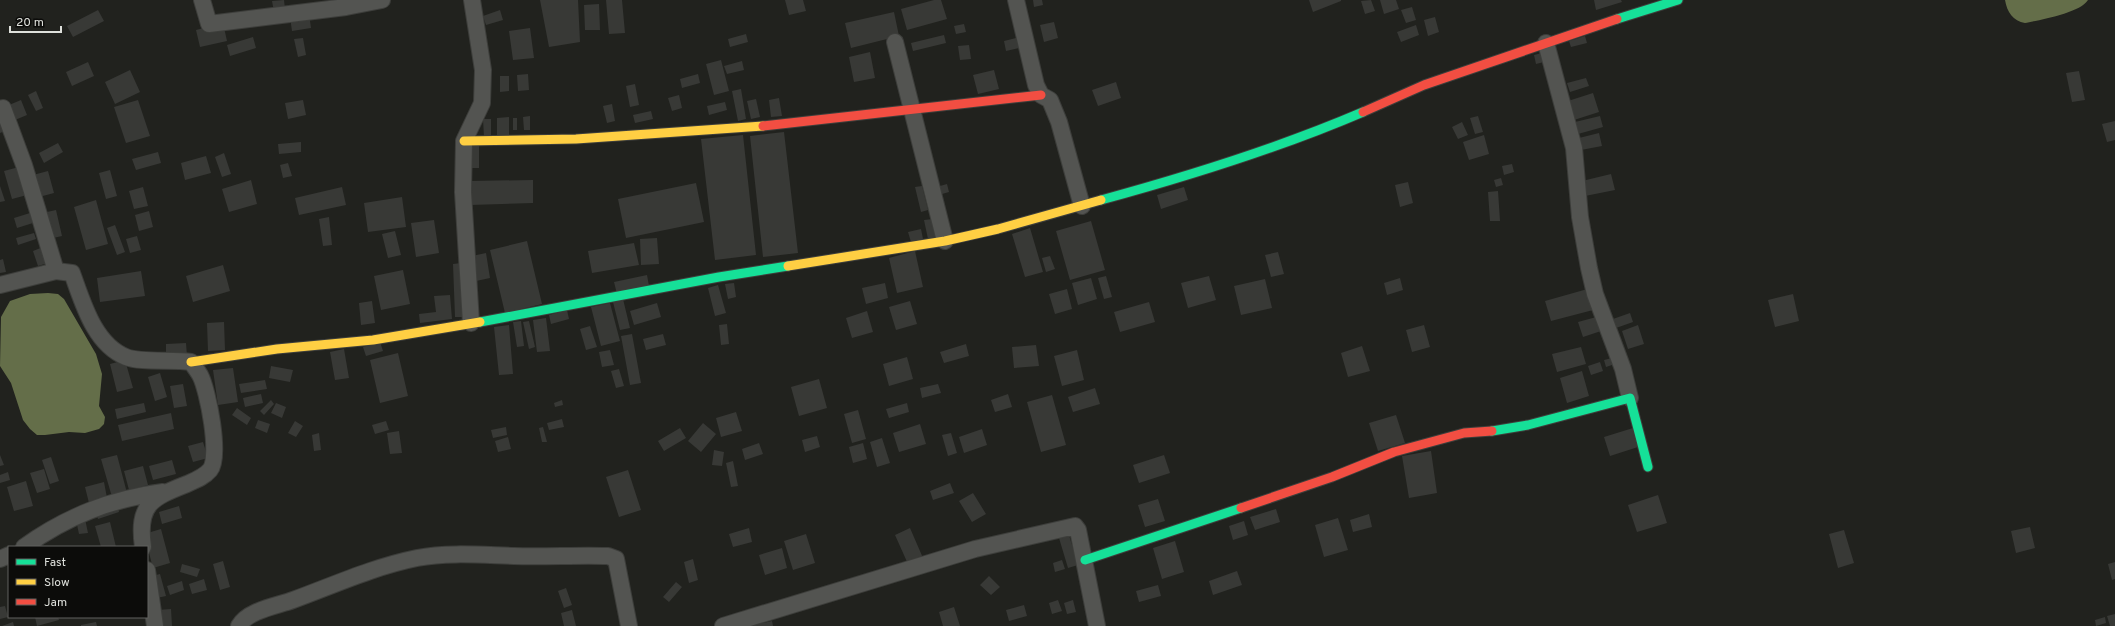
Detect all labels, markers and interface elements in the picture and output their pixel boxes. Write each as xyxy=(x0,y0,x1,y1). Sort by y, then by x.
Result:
scale bar xyxy=(10,8,61,34)
text: 20 m xyxy=(16,15,44,31)
legend xyxy=(8,546,148,618)
text: Fast xyxy=(44,555,66,571)
text: Slow xyxy=(44,575,70,591)
text: Jam xyxy=(44,595,67,611)

